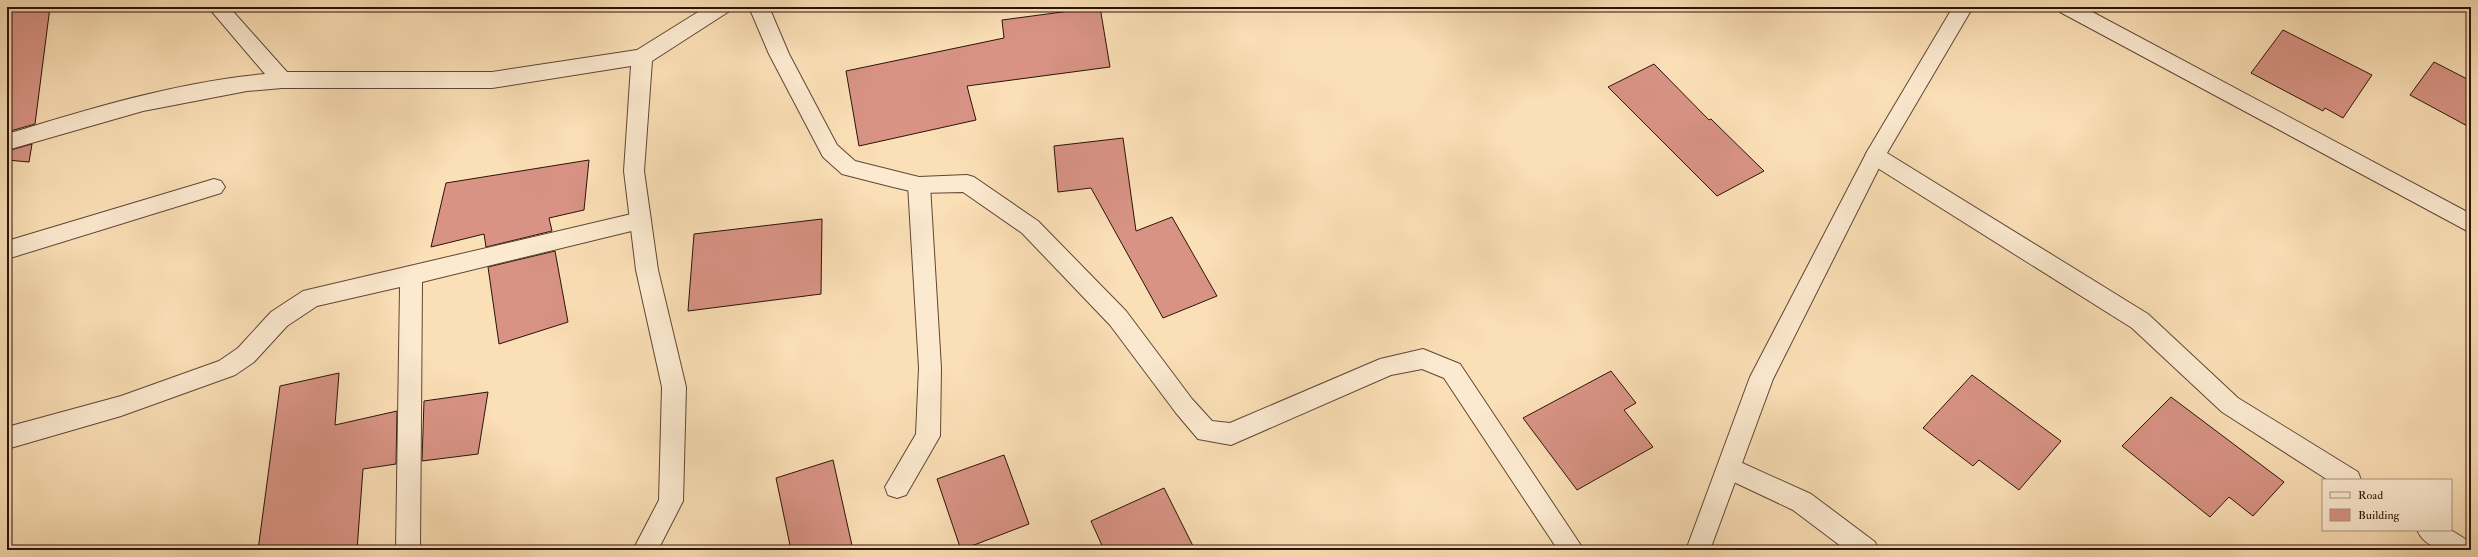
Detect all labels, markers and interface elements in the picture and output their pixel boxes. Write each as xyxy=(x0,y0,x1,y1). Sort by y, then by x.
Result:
legend xyxy=(2322,479,2452,531)
text: Road xyxy=(2358,488,2383,503)
text: Building xyxy=(2358,508,2401,523)

